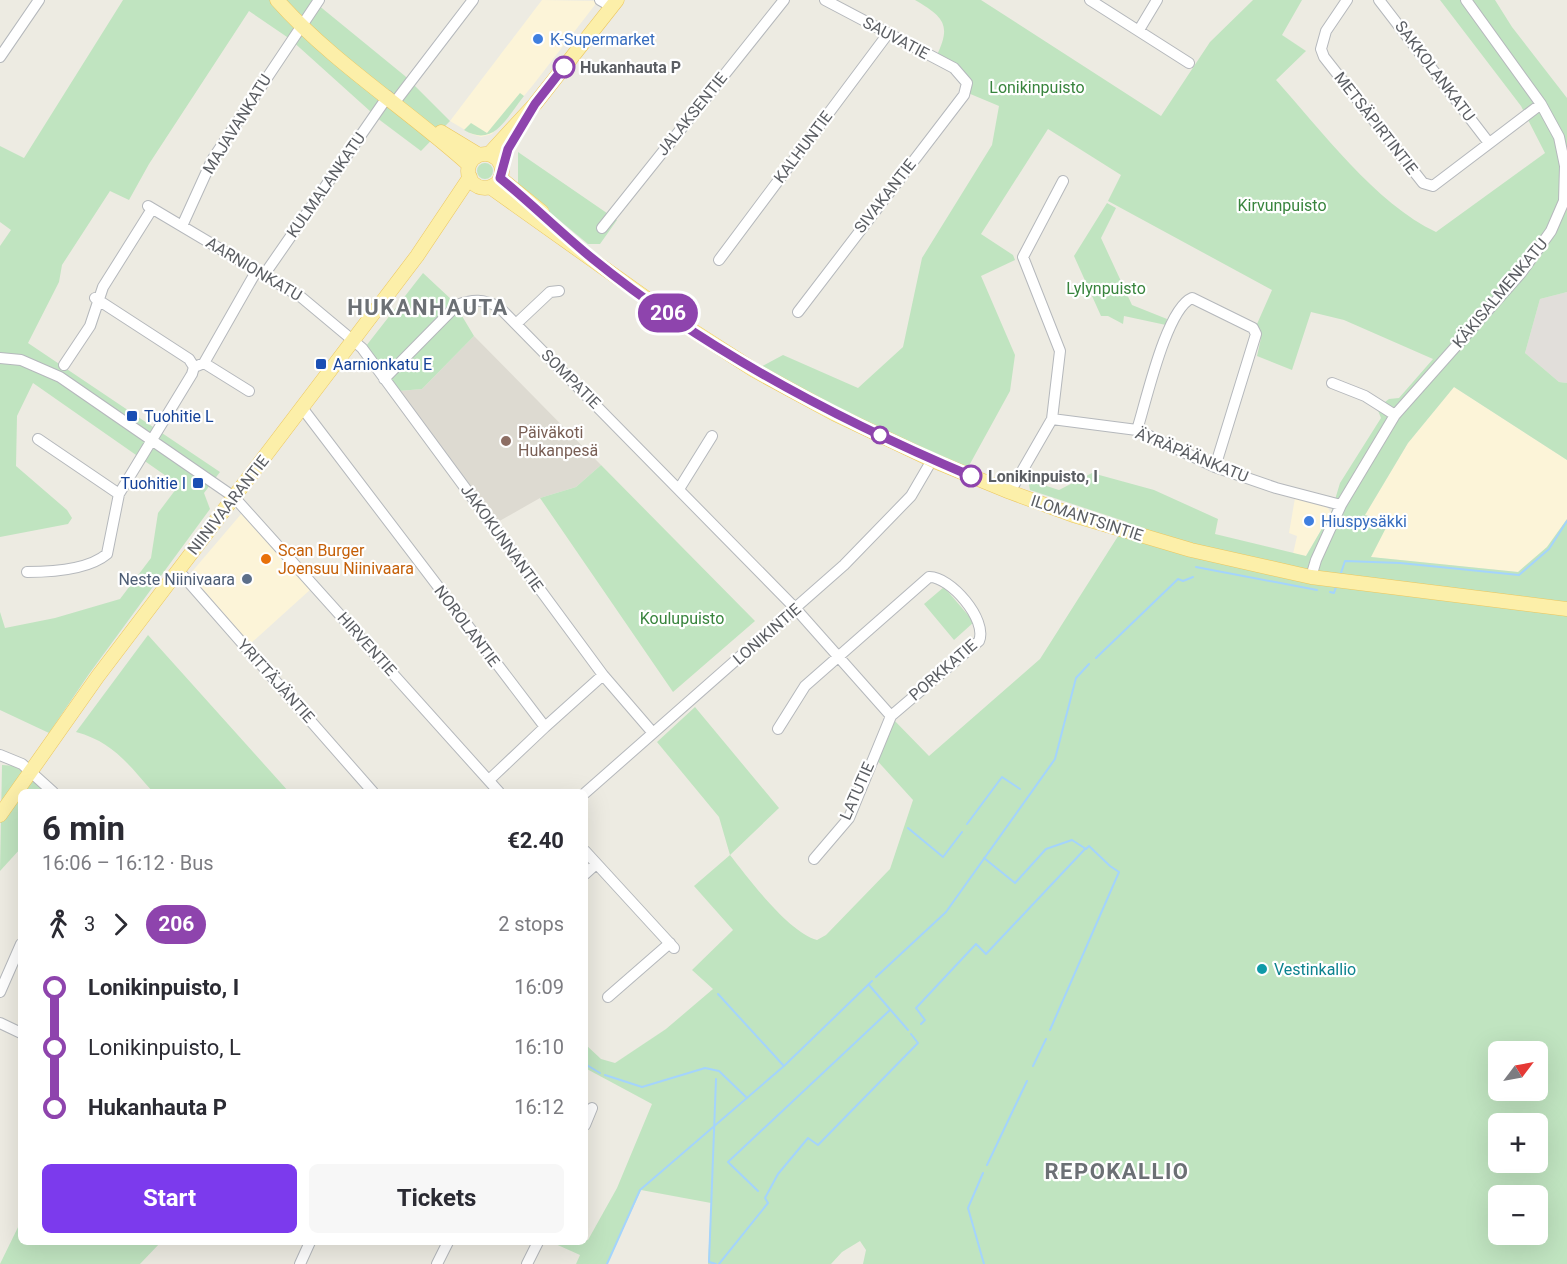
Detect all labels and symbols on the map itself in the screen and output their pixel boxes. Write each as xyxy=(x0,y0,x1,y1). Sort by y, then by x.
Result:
street label: SAUVATIE xyxy=(860,13,932,63)
street label: SAKKOLANKATU xyxy=(1391,17,1479,125)
place label: K-Supermarket xyxy=(550,30,655,49)
marker: K-Supermarket xyxy=(531,32,545,46)
marker: Hukanhauta P xyxy=(553,56,575,78)
place label: Hukanhauta P xyxy=(580,58,681,77)
street label: METSÄPIRTINTIE xyxy=(1330,68,1422,178)
street label: JALAKSENTIE xyxy=(653,69,731,159)
street label: MAJAVANKATU xyxy=(199,71,275,177)
park label: Lonikinpuisto xyxy=(989,78,1085,97)
street label: KALHUNTIE xyxy=(770,107,836,187)
street label: KULMALANKATU xyxy=(283,129,369,241)
street label: SIVAKANTIE xyxy=(850,155,920,237)
park label: Kirvunpuisto xyxy=(1237,196,1327,215)
street label: AARNIONKATU xyxy=(203,233,305,305)
street label: KÄKISALMENKATU xyxy=(1449,234,1551,352)
park label: Lylynpuisto xyxy=(1066,279,1146,298)
line badge: 206 xyxy=(634,294,702,332)
district label: HUKANHAUTA xyxy=(347,295,509,320)
street label: SOMPATIE xyxy=(537,345,605,413)
place label: Aarnionkatu E xyxy=(333,355,432,374)
marker: Aarnionkatu E xyxy=(314,357,328,371)
place label: Tuohitie L xyxy=(144,407,214,426)
marker: Tuohitie L xyxy=(125,409,139,423)
place label: Päiväkoti Hukanpesä xyxy=(518,423,598,460)
street label: ÄYRÄPÄÄNKATU xyxy=(1133,424,1251,486)
unlabelled marker xyxy=(871,426,889,444)
marker: Päiväkoti Hukanpesä xyxy=(499,434,513,448)
street label: NIINIVAARANTIE xyxy=(183,452,273,558)
marker: Lonikinpuisto, I xyxy=(960,465,982,487)
place label: Lonikinpuisto, I xyxy=(988,467,1098,486)
place label: Tuohitie I xyxy=(121,474,186,493)
marker: Tuohitie I xyxy=(191,476,205,490)
street label: JAKOKUNNANTIE xyxy=(457,481,547,595)
street label: ILOMANTSINTIE xyxy=(1029,491,1145,545)
place label: Hiuspysäkki xyxy=(1321,512,1407,531)
marker: Hiuspysäkki xyxy=(1302,514,1316,528)
place label: Scan Burger Joensuu Niinivaara xyxy=(278,541,414,578)
marker: Scan Burger Joensuu Niinivaara xyxy=(259,552,273,566)
place label: Neste Niinivaara xyxy=(118,570,235,589)
marker: Neste Niinivaara xyxy=(240,572,254,586)
street label: NOROLANTIE xyxy=(430,582,504,670)
street label: LONIKINTIE xyxy=(729,599,805,669)
street label: HIRVENTIE xyxy=(334,608,400,680)
park label: Koulupuisto xyxy=(640,609,724,628)
street label: YRITTÄJÄNTIE xyxy=(234,635,318,727)
street label: PORKKATIE xyxy=(905,635,981,705)
street label: LATUTIE xyxy=(836,759,878,823)
place label: Vestinkallio xyxy=(1274,960,1356,979)
marker: Vestinkallio xyxy=(1255,962,1269,976)
north arrow xyxy=(1488,1041,1548,1101)
district label: REPOKALLIO xyxy=(1045,1159,1190,1184)

